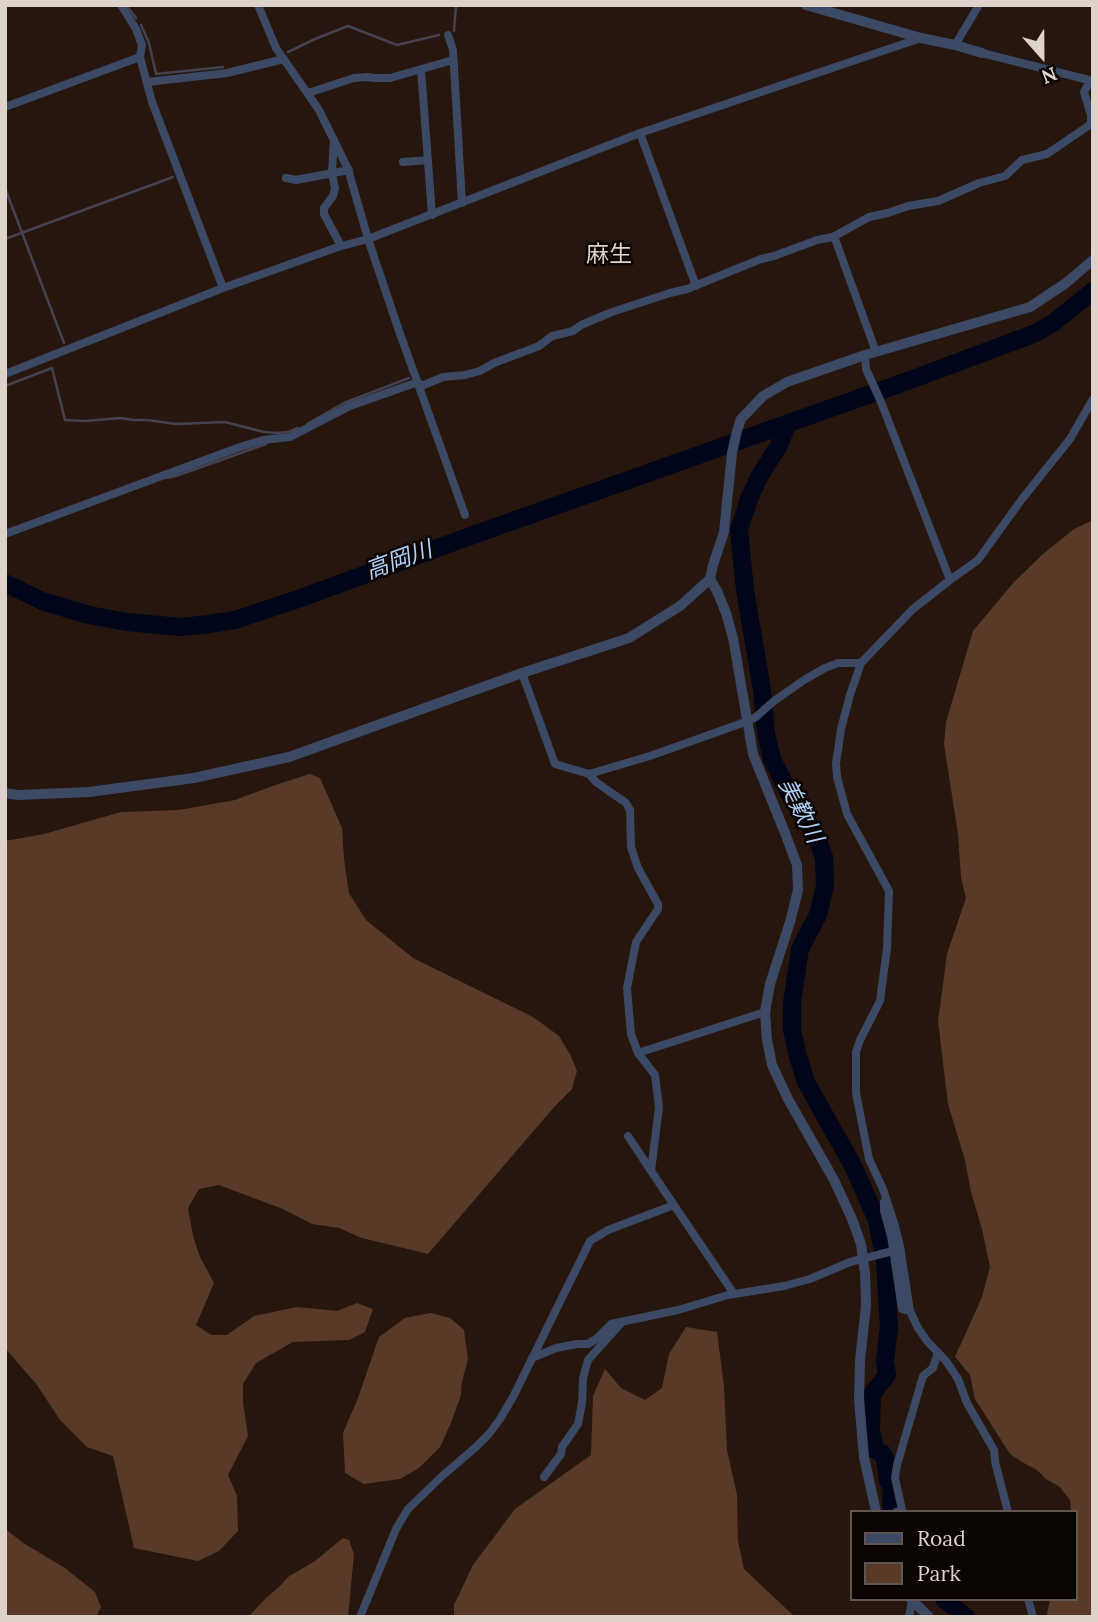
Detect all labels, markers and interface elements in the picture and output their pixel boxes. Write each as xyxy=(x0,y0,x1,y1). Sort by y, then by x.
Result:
north arrow xyxy=(1007,21,1077,91)
text: N xyxy=(1038,62,1061,89)
district label: 麻生 xyxy=(586,241,632,269)
water label: 高岡川 xyxy=(362,536,436,586)
water label: 美歎川 xyxy=(772,774,828,848)
legend xyxy=(850,1510,1077,1601)
text: Road xyxy=(917,1525,966,1552)
text: Park xyxy=(917,1560,961,1587)

